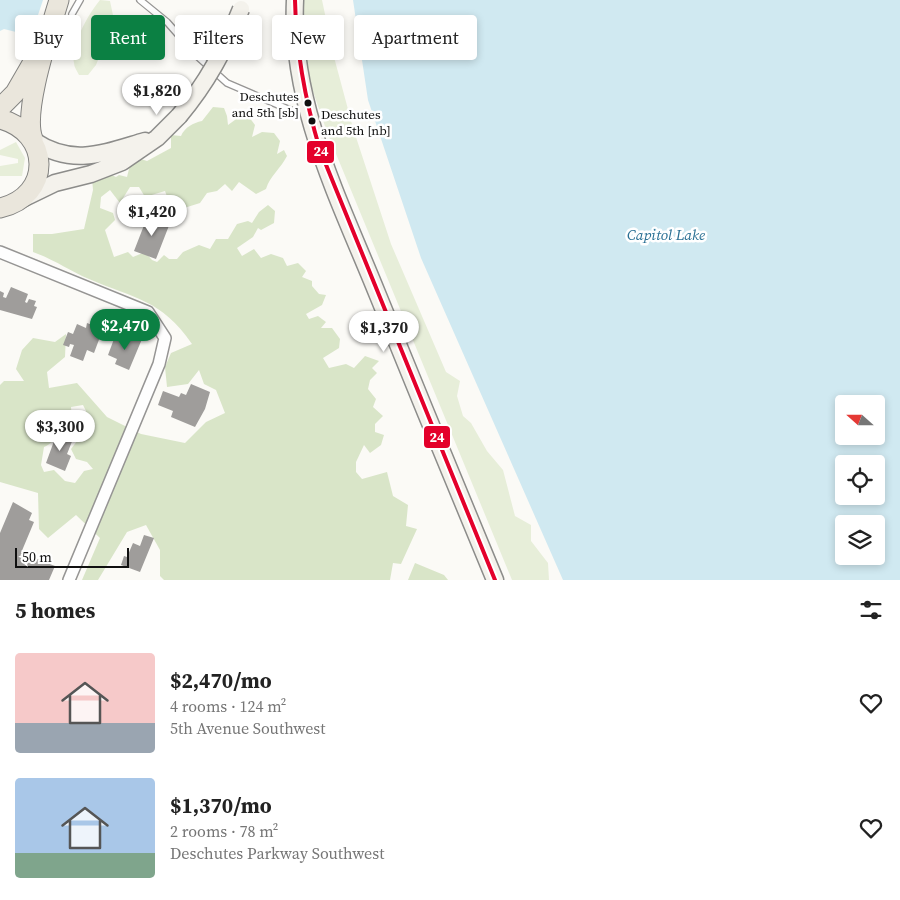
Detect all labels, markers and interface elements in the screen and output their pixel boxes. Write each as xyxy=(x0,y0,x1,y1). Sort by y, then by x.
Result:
chip: Buy xyxy=(15,15,81,60)
chip: Rent xyxy=(91,15,165,60)
chip: Filters xyxy=(175,15,262,60)
chip: New xyxy=(272,15,344,60)
chip: Apartment xyxy=(354,15,477,60)
pin: $1,820 xyxy=(116,74,198,116)
text: $1,820 xyxy=(133,79,181,101)
place label: Deschutes and 5th [sb] xyxy=(232,88,299,121)
marker: Deschutes and 5th [sb] xyxy=(303,98,313,108)
place label: Deschutes and 5th [nb] xyxy=(321,106,391,139)
marker: Deschutes and 5th [nb] xyxy=(307,116,317,126)
line badge: 24 xyxy=(306,140,335,164)
text: 24 xyxy=(313,141,329,161)
pin: $1,420 xyxy=(111,194,193,237)
text: $1,420 xyxy=(128,200,176,222)
water label: Capitol Lake xyxy=(627,224,705,245)
pin: $2,470 xyxy=(84,308,166,351)
pin: $1,370 xyxy=(343,310,425,353)
text: $2,470 xyxy=(101,314,149,336)
text: $1,370 xyxy=(360,316,408,338)
north arrow xyxy=(835,395,885,445)
map controls xyxy=(835,395,885,565)
pin: $3,300 xyxy=(19,410,101,452)
text: $3,300 xyxy=(36,415,84,437)
line badge: 24 xyxy=(423,425,451,449)
text: 24 xyxy=(429,427,445,447)
button: locate xyxy=(835,455,885,505)
button: layers xyxy=(835,515,885,565)
scale bar xyxy=(15,545,129,568)
text: 50 m xyxy=(22,547,52,567)
text: 5 homes xyxy=(15,596,95,625)
icon: filters xyxy=(857,596,885,624)
text: $2,470/mo xyxy=(170,666,272,695)
icon: home xyxy=(55,673,115,733)
icon: heart xyxy=(857,689,885,717)
text: 4 rooms · 124 m² xyxy=(170,695,286,717)
text: 5th Avenue Southwest xyxy=(170,717,326,739)
text: $1,370/mo xyxy=(170,791,272,820)
icon: home xyxy=(55,798,115,858)
icon: heart xyxy=(857,814,885,842)
text: 2 rooms · 78 m² xyxy=(170,820,278,842)
text: Deschutes Parkway Southwest xyxy=(170,842,384,864)

